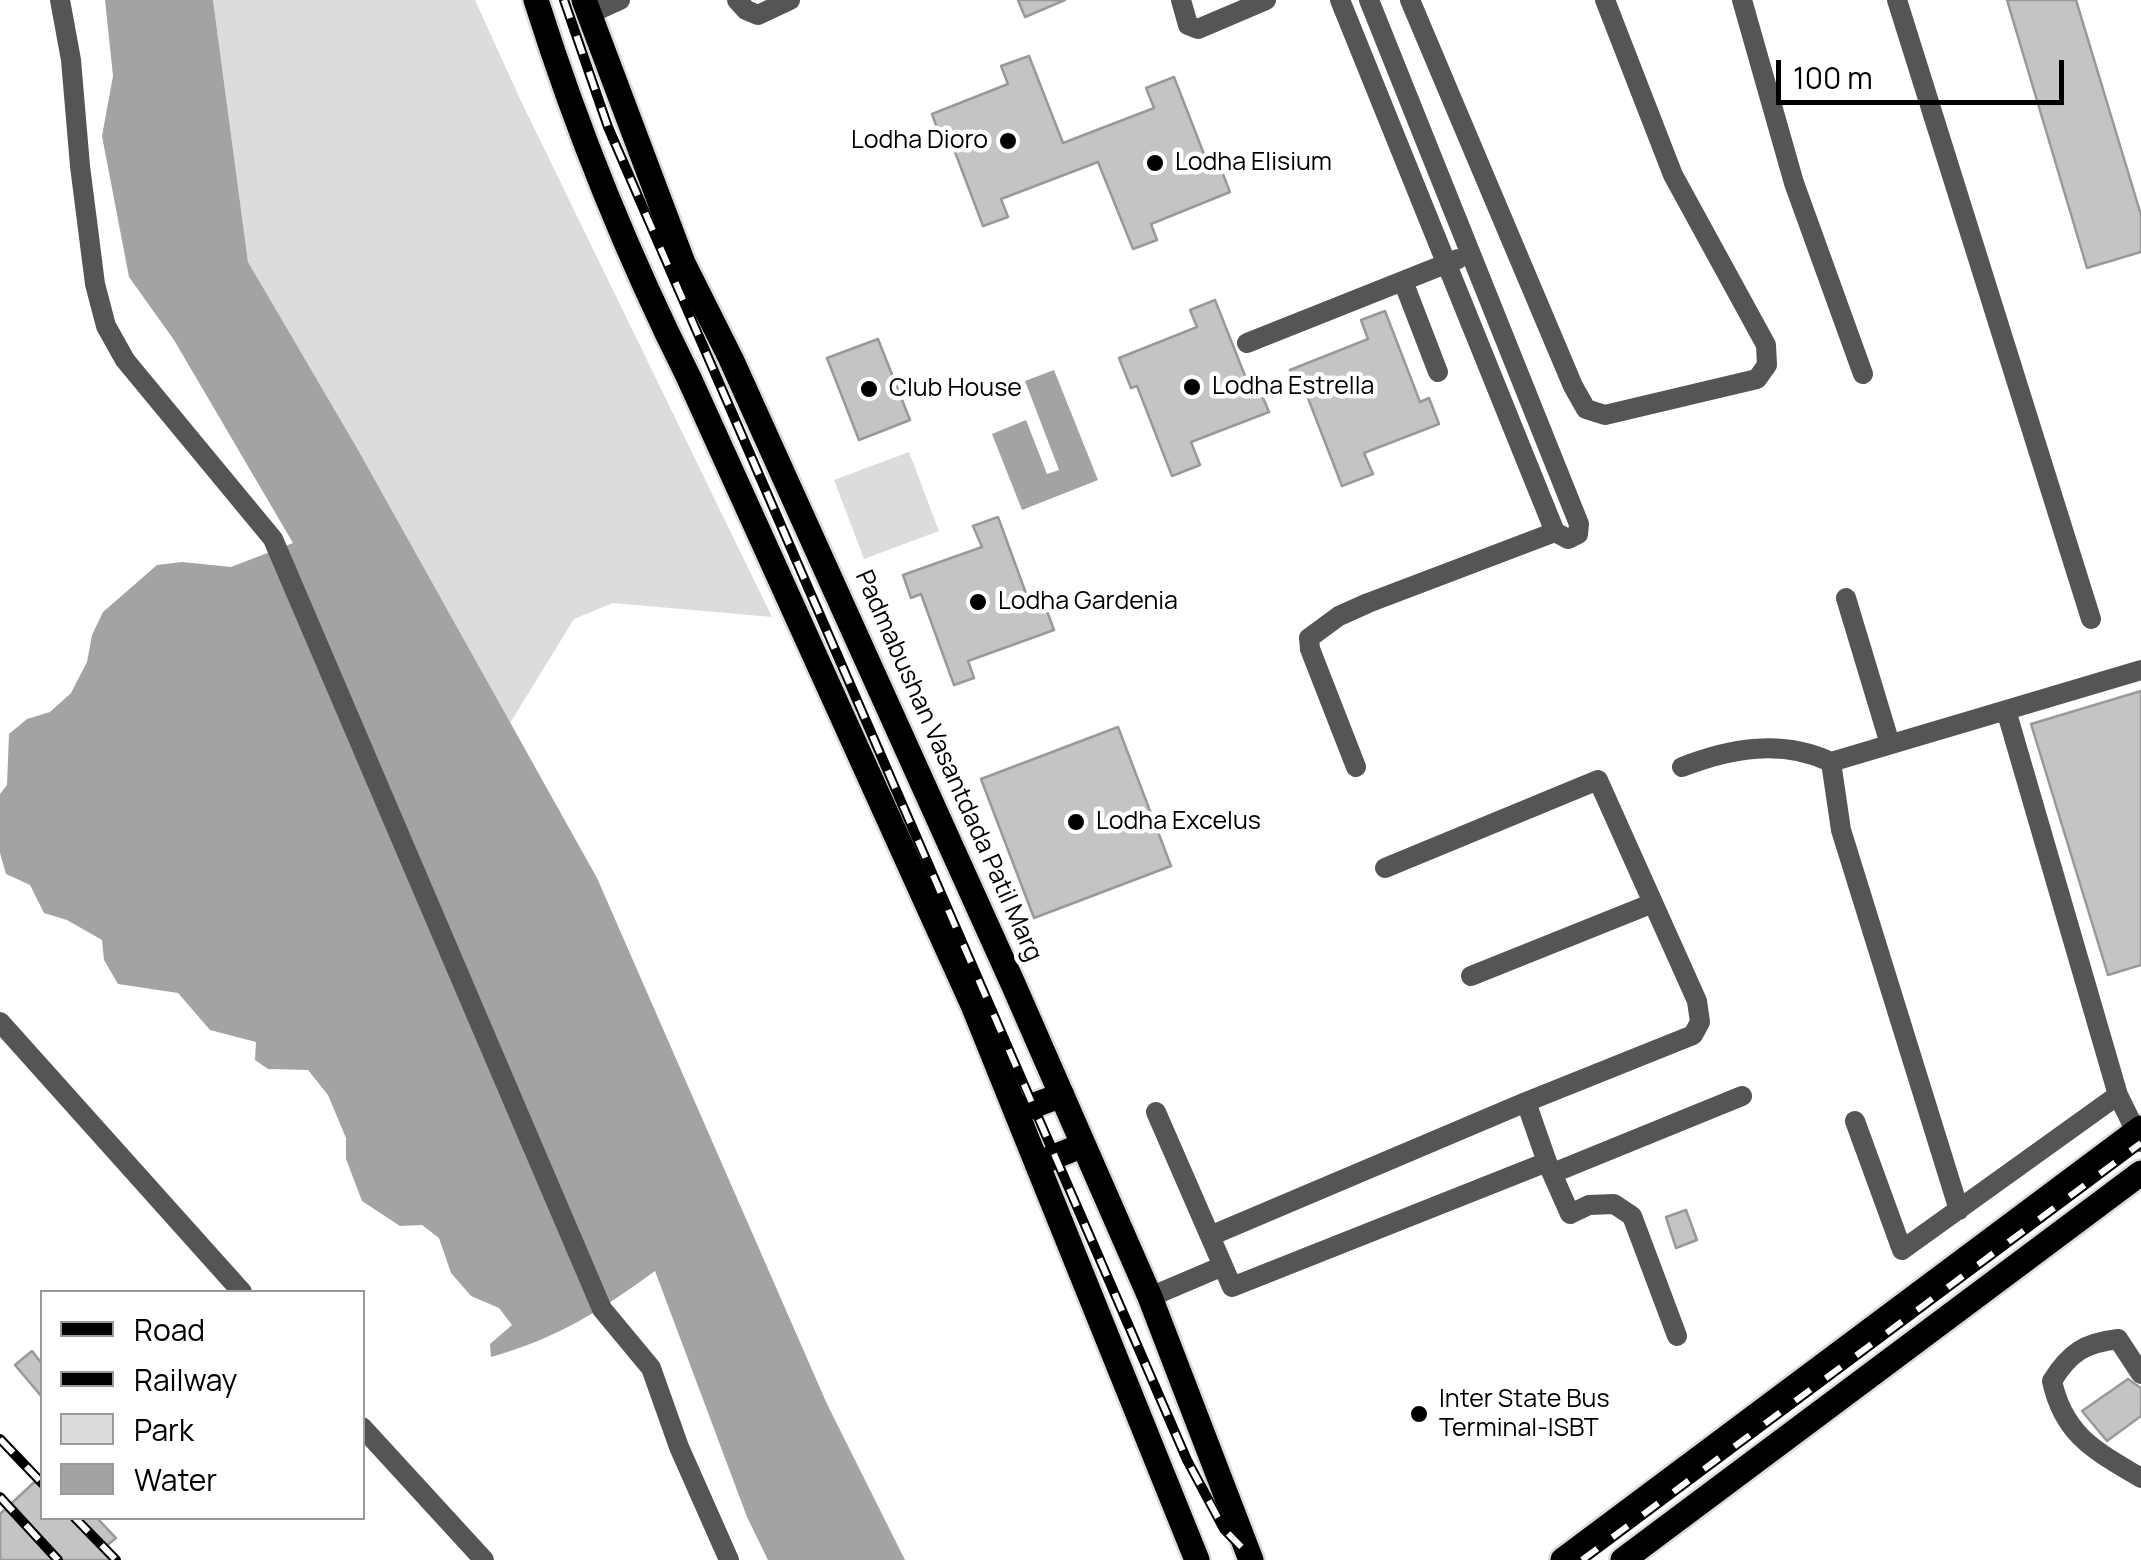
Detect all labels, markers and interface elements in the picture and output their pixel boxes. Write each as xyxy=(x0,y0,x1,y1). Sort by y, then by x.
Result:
scale bar xyxy=(1781,40,2068,102)
text: 100 m xyxy=(1793,57,1873,98)
place label: Lodha Dioro xyxy=(851,126,988,156)
marker: Lodha Dioro xyxy=(997,130,1019,152)
place label: Lodha Elisium xyxy=(1175,148,1332,178)
marker: Lodha Elisium xyxy=(1144,152,1166,174)
place label: Lodha Estrella xyxy=(1212,372,1374,402)
place label: Club House xyxy=(889,374,1022,404)
marker: Lodha Estrella xyxy=(1181,376,1203,398)
marker: Club House xyxy=(858,378,880,400)
street label: Padmabushan Vasantdada Patil Marg xyxy=(848,566,1048,966)
place label: Lodha Gardenia xyxy=(998,587,1178,617)
marker: Lodha Gardenia xyxy=(967,591,989,613)
place label: Lodha Excelus xyxy=(1096,807,1261,837)
marker: Lodha Excelus xyxy=(1065,811,1087,833)
legend xyxy=(40,1290,365,1520)
text: Road xyxy=(134,1309,205,1350)
text: Railway xyxy=(134,1359,237,1400)
place label: Inter State Bus Terminal-ISBT xyxy=(1439,1385,1610,1444)
marker: Inter State Bus Terminal-ISBT xyxy=(1408,1403,1430,1425)
text: Park xyxy=(134,1409,194,1450)
text: Water xyxy=(134,1459,217,1500)

